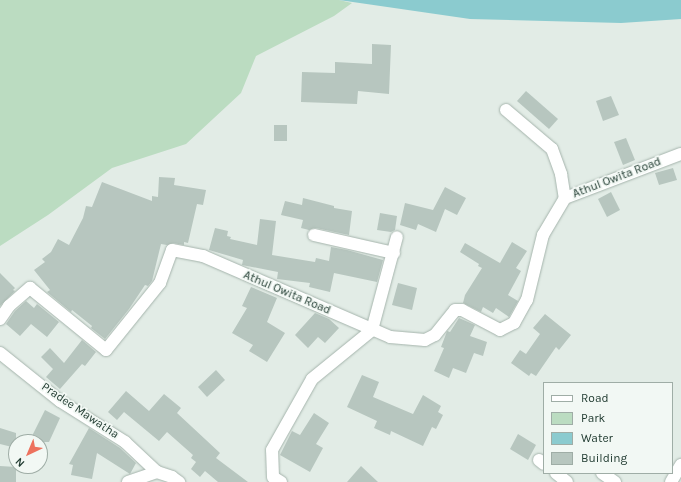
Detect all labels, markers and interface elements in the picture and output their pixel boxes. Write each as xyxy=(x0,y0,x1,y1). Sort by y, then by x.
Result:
street label: Athul Owita Road xyxy=(571,154,663,202)
street label: Athul Owita Road xyxy=(241,268,333,318)
street label: Pradee Mawatha xyxy=(39,380,121,442)
legend xyxy=(543,382,673,474)
text: Road xyxy=(581,391,609,405)
text: Park xyxy=(581,411,605,425)
text: Water xyxy=(581,431,613,445)
north arrow xyxy=(8,434,48,474)
text: Building xyxy=(581,451,627,465)
text: N xyxy=(13,455,27,470)

